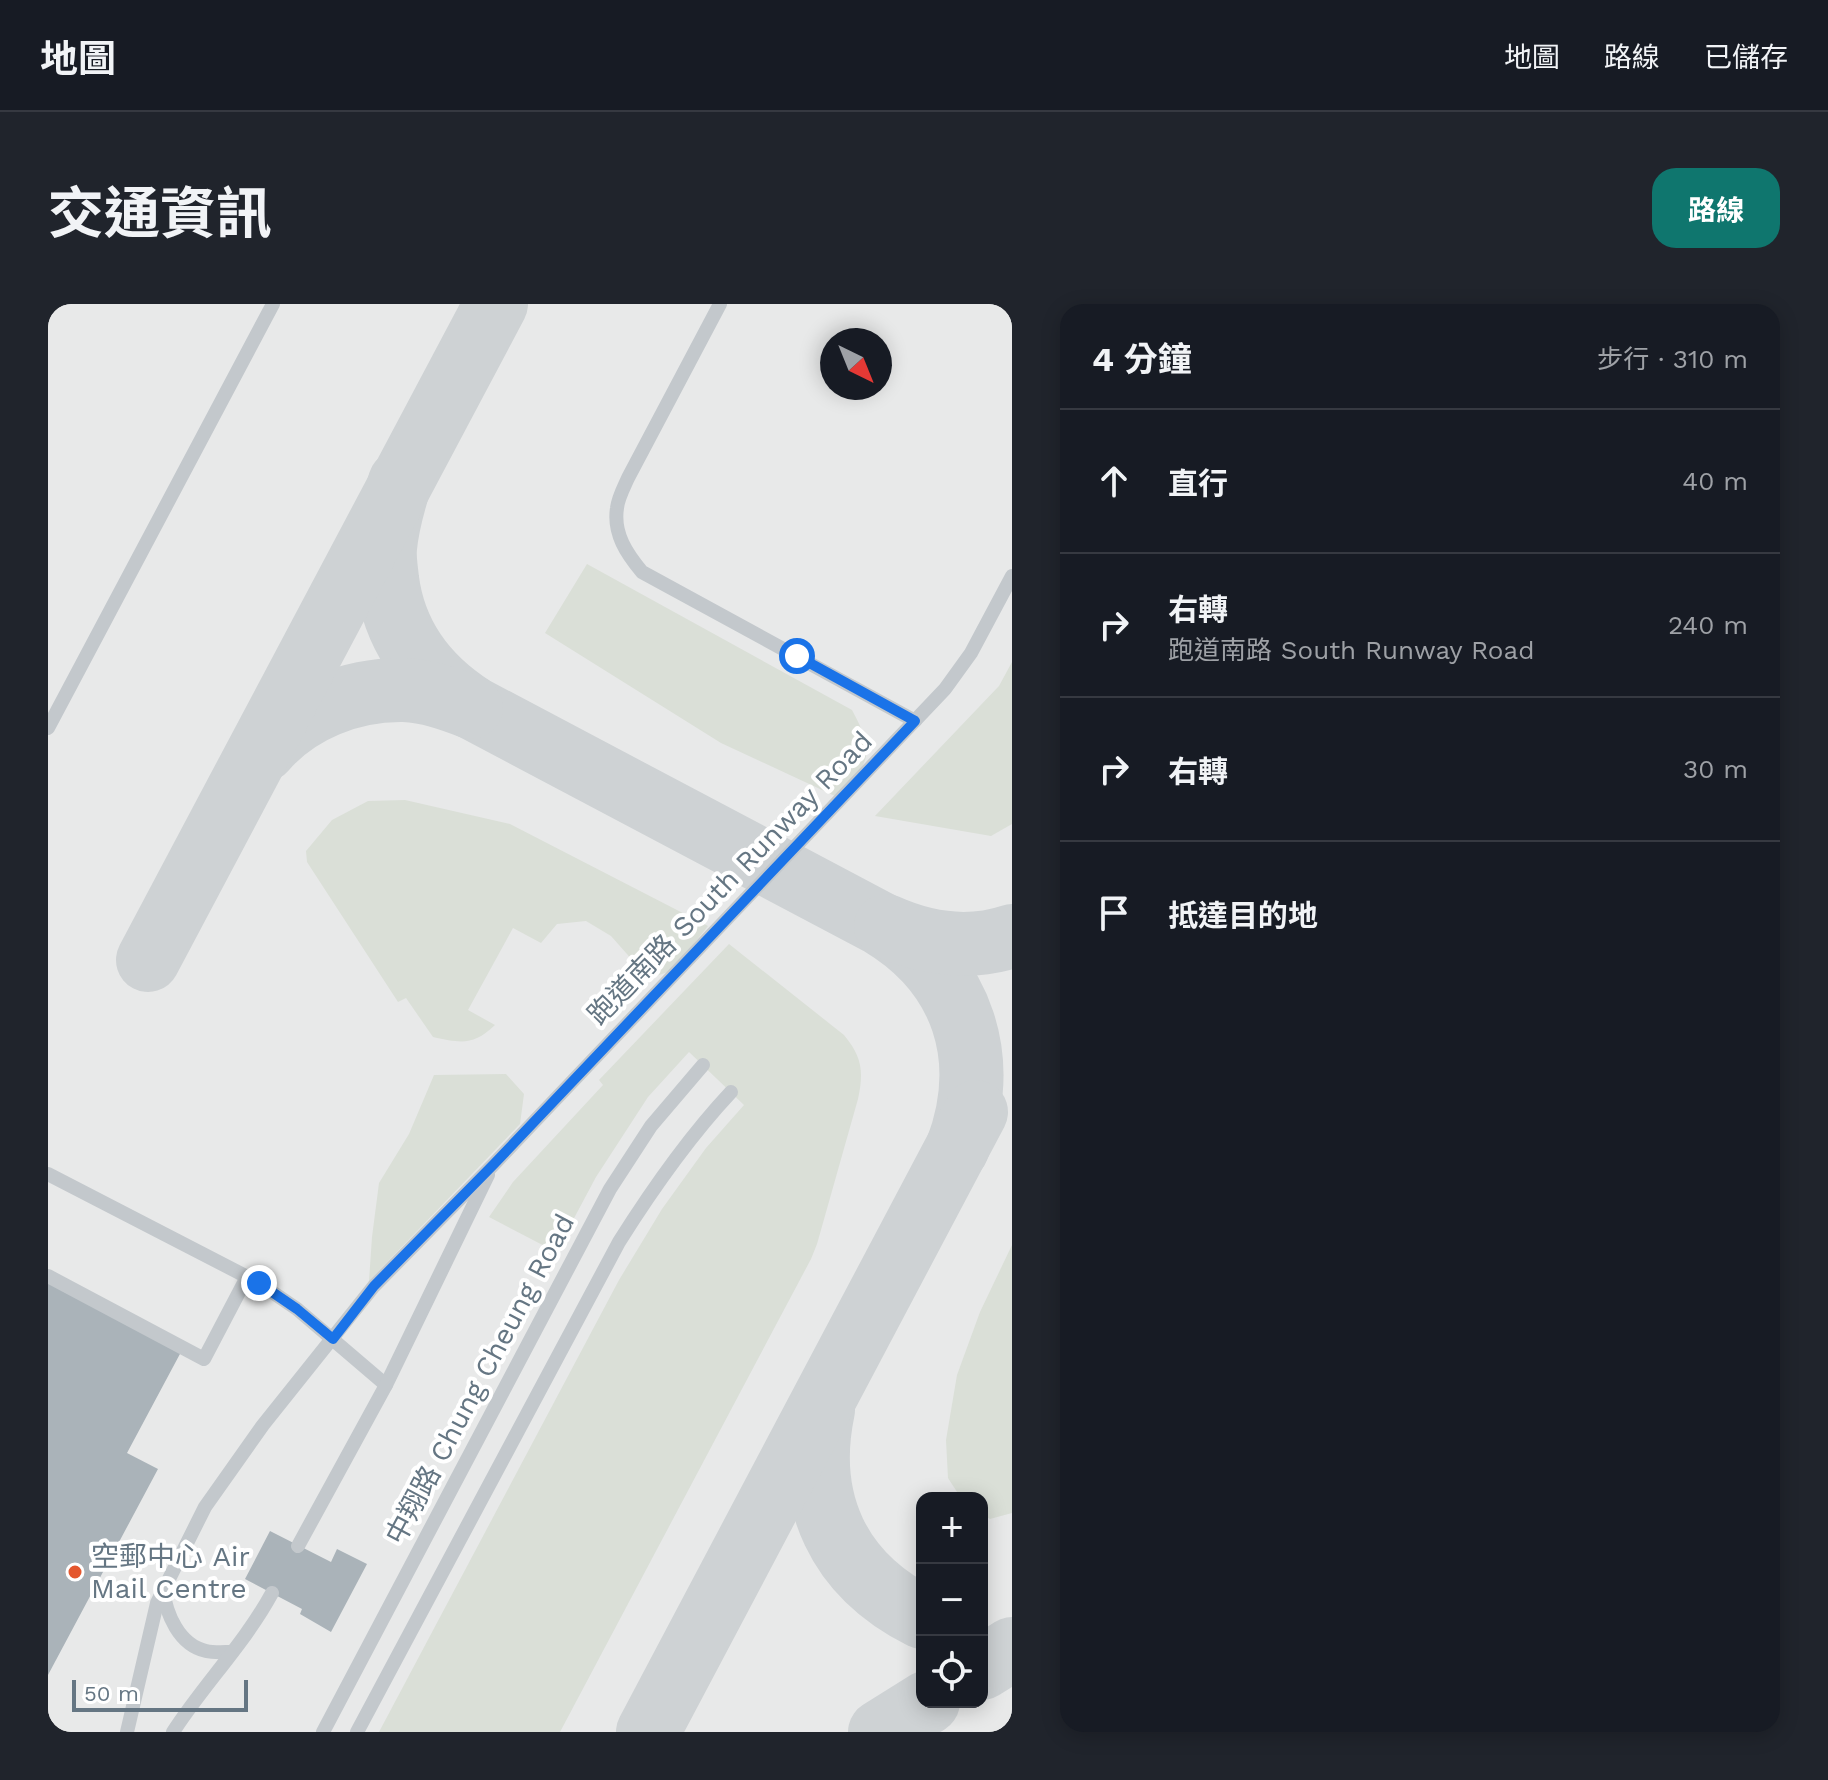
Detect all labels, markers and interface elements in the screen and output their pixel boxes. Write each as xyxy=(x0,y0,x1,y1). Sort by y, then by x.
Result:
text: 地圖 xyxy=(40,37,116,81)
text: 地圖 xyxy=(1504,41,1560,74)
text: 路線 xyxy=(1604,41,1660,74)
text: 已儲存 xyxy=(1704,41,1788,74)
button: 路線 xyxy=(1652,168,1780,248)
text: 交通資訊 xyxy=(48,181,272,247)
north arrow xyxy=(820,328,892,400)
text: 4 分鐘 xyxy=(1092,339,1192,379)
text: 步行 · 310 m xyxy=(1597,344,1748,374)
icon: ahead xyxy=(1092,459,1136,503)
text: 直行 xyxy=(1168,466,1228,501)
text: 40 m xyxy=(1682,466,1748,496)
text: 右轉 xyxy=(1168,592,1228,627)
icon: right xyxy=(1092,603,1136,647)
text: 240 m xyxy=(1668,610,1748,640)
text: 跑道南路 South Runway Road xyxy=(1168,635,1534,665)
route start xyxy=(779,638,815,674)
street label: 跑道南路 South Runway Road xyxy=(581,725,879,1031)
icon: right xyxy=(1092,747,1136,791)
text: 右轉 xyxy=(1168,754,1228,789)
text: 30 m xyxy=(1683,754,1748,784)
icon: arrive xyxy=(1092,891,1136,935)
text: 抵達目的地 xyxy=(1168,898,1318,933)
street label: 中翔路 Chung Cheung Road xyxy=(379,1208,581,1550)
route end xyxy=(241,1265,277,1301)
map controls xyxy=(916,1492,988,1708)
button: + xyxy=(916,1492,988,1564)
place label: 空郵中心 Air Mail Centre xyxy=(91,1540,250,1605)
marker: 空郵中心 Air Mail Centre xyxy=(66,1563,84,1581)
button: − xyxy=(916,1564,988,1636)
button: locate xyxy=(916,1636,988,1708)
scale bar xyxy=(72,1676,248,1712)
text: 50 m xyxy=(84,1681,139,1706)

